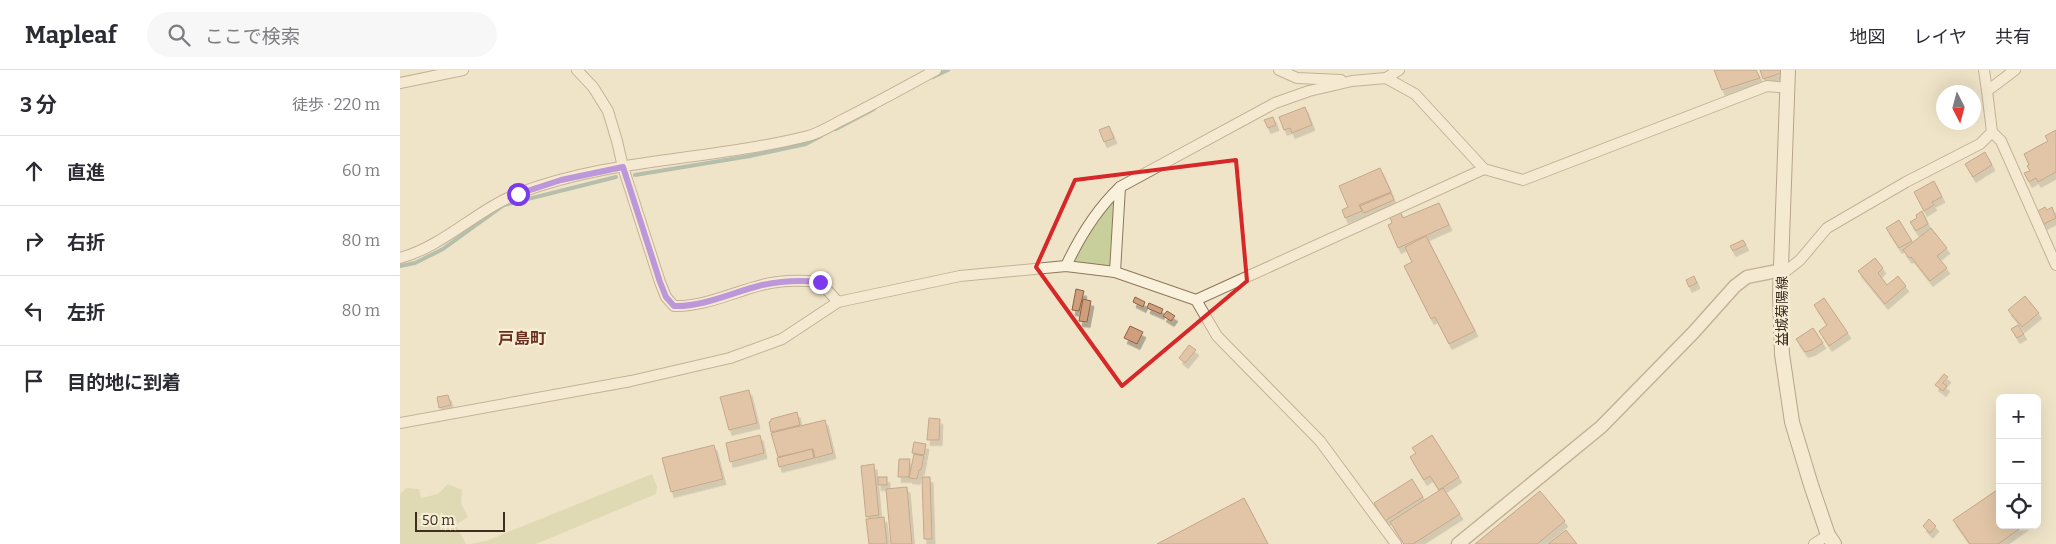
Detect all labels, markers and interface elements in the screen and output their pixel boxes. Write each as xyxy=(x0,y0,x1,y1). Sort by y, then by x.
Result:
search box xyxy=(147,12,497,57)
text: Mapleaf xyxy=(25,21,117,49)
icon: search xyxy=(165,21,193,49)
text: ここで検索 xyxy=(205,25,300,48)
text: 地図 xyxy=(1850,26,1886,48)
text: レイヤ xyxy=(1914,26,1967,48)
text: 共有 xyxy=(1995,26,2031,48)
north arrow xyxy=(1936,85,1981,130)
text: 3 分 xyxy=(20,92,57,118)
text: 徒歩 · 220 m xyxy=(292,95,380,114)
icon: ahead xyxy=(20,157,48,185)
text: 直進 xyxy=(67,161,105,184)
text: 60 m xyxy=(342,161,380,180)
route start xyxy=(507,183,530,206)
icon: right xyxy=(20,227,48,255)
text: 右折 xyxy=(67,231,105,254)
text: 80 m xyxy=(342,231,380,250)
route end xyxy=(809,271,832,294)
street label: 益城菊陽線 xyxy=(1774,276,1791,346)
icon: left xyxy=(20,297,48,325)
text: 左折 xyxy=(67,301,105,324)
text: 80 m xyxy=(342,301,380,320)
district label: 戸島町 xyxy=(498,329,546,348)
icon: arrive xyxy=(20,367,48,395)
text: 目的地に到着 xyxy=(67,371,181,394)
map controls xyxy=(1996,394,2041,529)
button: + xyxy=(1996,394,2041,439)
button: − xyxy=(1996,439,2041,484)
button: locate xyxy=(1996,484,2041,529)
scale bar xyxy=(415,509,505,532)
text: 50 m xyxy=(422,512,455,529)

